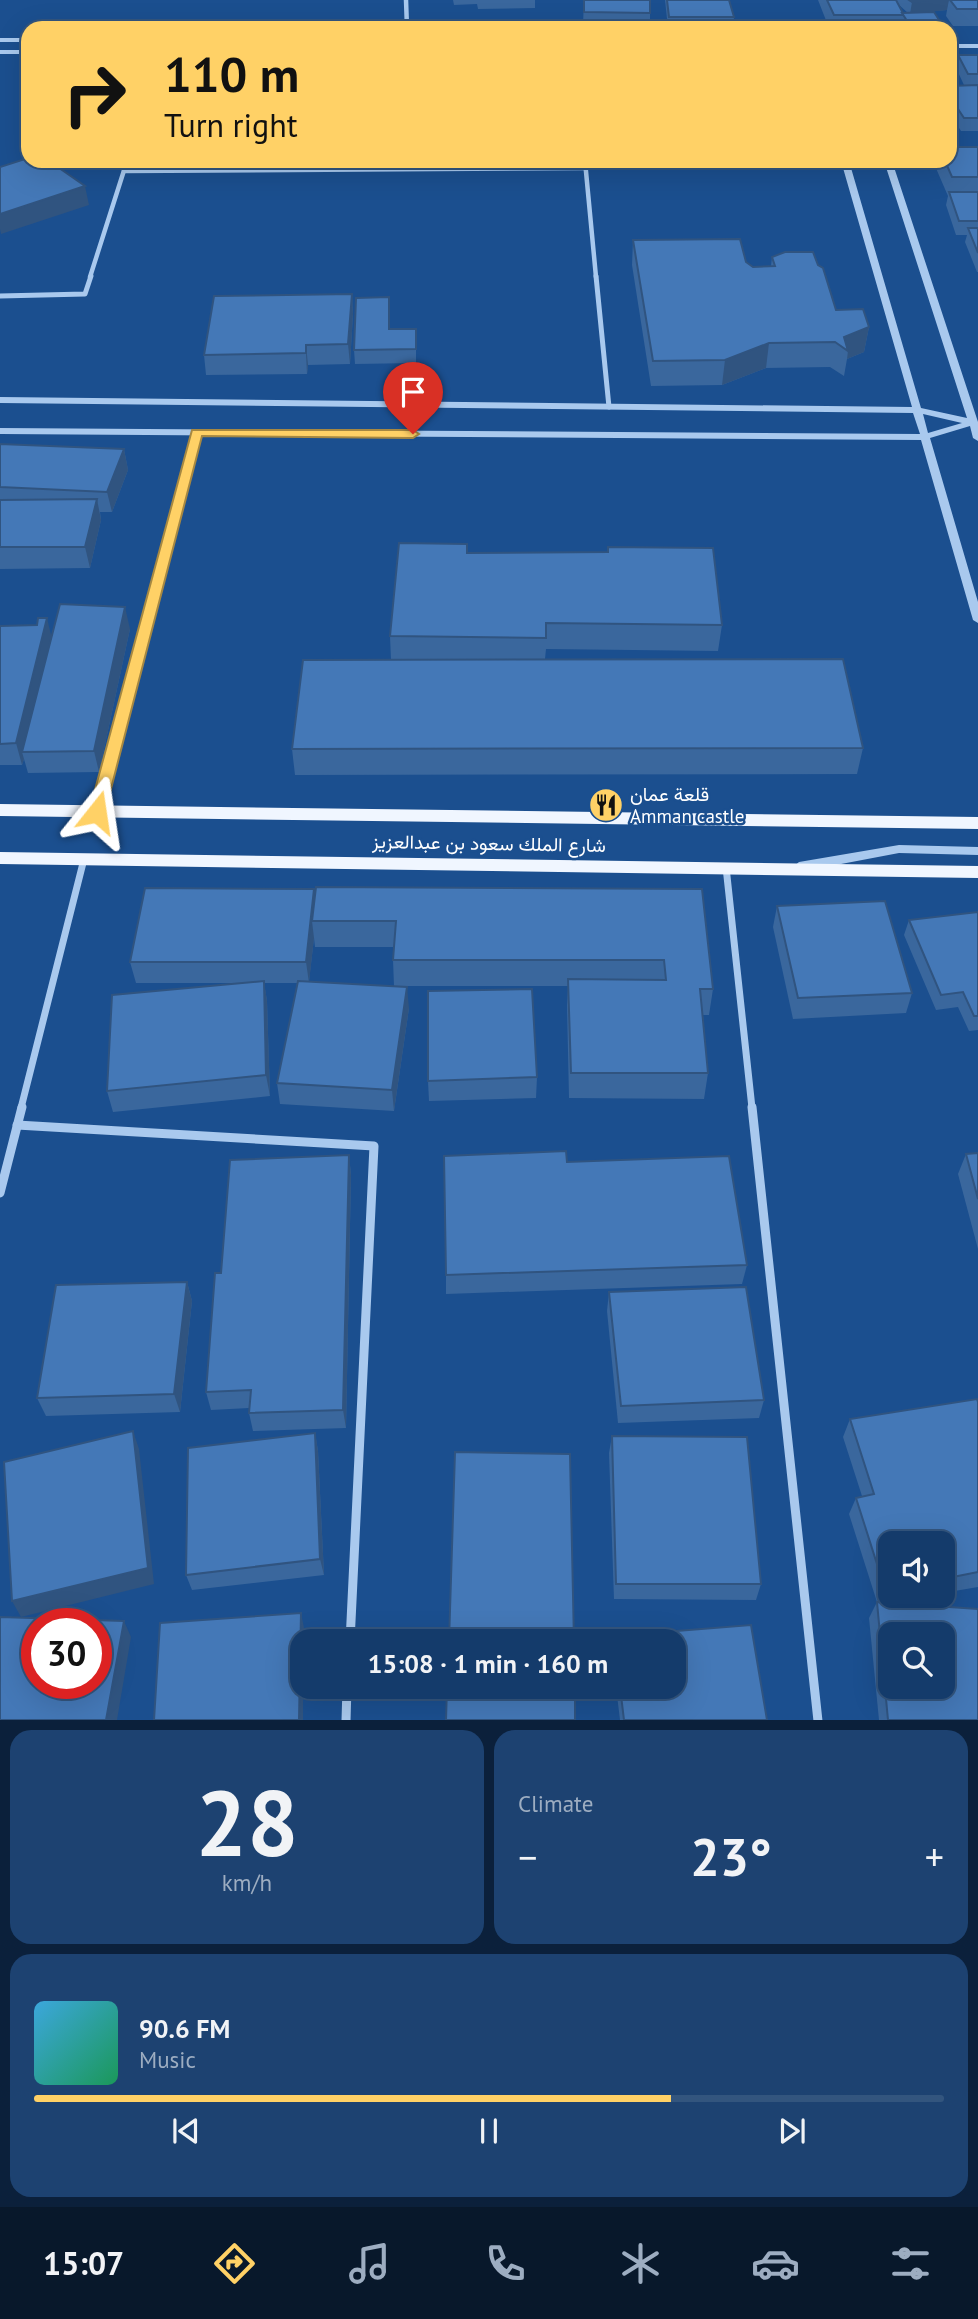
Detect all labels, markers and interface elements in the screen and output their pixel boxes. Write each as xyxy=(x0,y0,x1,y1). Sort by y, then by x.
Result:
text: 110 m xyxy=(164,42,299,106)
icon: right xyxy=(49,49,140,140)
text: Turn right xyxy=(164,104,298,146)
pin xyxy=(383,362,443,434)
icon: arrive xyxy=(394,373,432,411)
position arrow xyxy=(60,775,134,849)
place label: قلعة عمان Amman castle xyxy=(630,782,745,828)
restaurant icon: قلعة عمان Amman castle xyxy=(587,786,625,824)
street label: شارع الملك سعود بن عبدالعزيز xyxy=(371,829,606,858)
map controls xyxy=(878,1531,955,1699)
button: sound xyxy=(878,1531,955,1608)
speed limit sign: 30 xyxy=(21,1608,112,1699)
button: search xyxy=(878,1622,955,1699)
text: 15:08 · 1 min · 160 m xyxy=(368,1647,608,1680)
text: 28 xyxy=(195,1763,299,1881)
text: Climate xyxy=(518,1789,593,1818)
text: 23° xyxy=(690,1823,772,1890)
text: − xyxy=(518,1832,537,1881)
text: + xyxy=(925,1832,944,1881)
text: km/h xyxy=(222,1868,272,1897)
text: 90.6 FM xyxy=(139,2012,230,2045)
text: Music xyxy=(139,2045,196,2074)
icon: previous xyxy=(167,2112,205,2150)
icon: pause xyxy=(470,2112,508,2150)
icon: next xyxy=(773,2112,811,2150)
icon: directions xyxy=(210,2239,259,2288)
icon: music xyxy=(345,2239,394,2288)
icon: phone xyxy=(481,2239,530,2288)
icon: climate xyxy=(616,2239,665,2288)
icon: car xyxy=(751,2239,800,2288)
icon: filters xyxy=(886,2239,935,2288)
text: 15:07 xyxy=(43,2242,124,2284)

